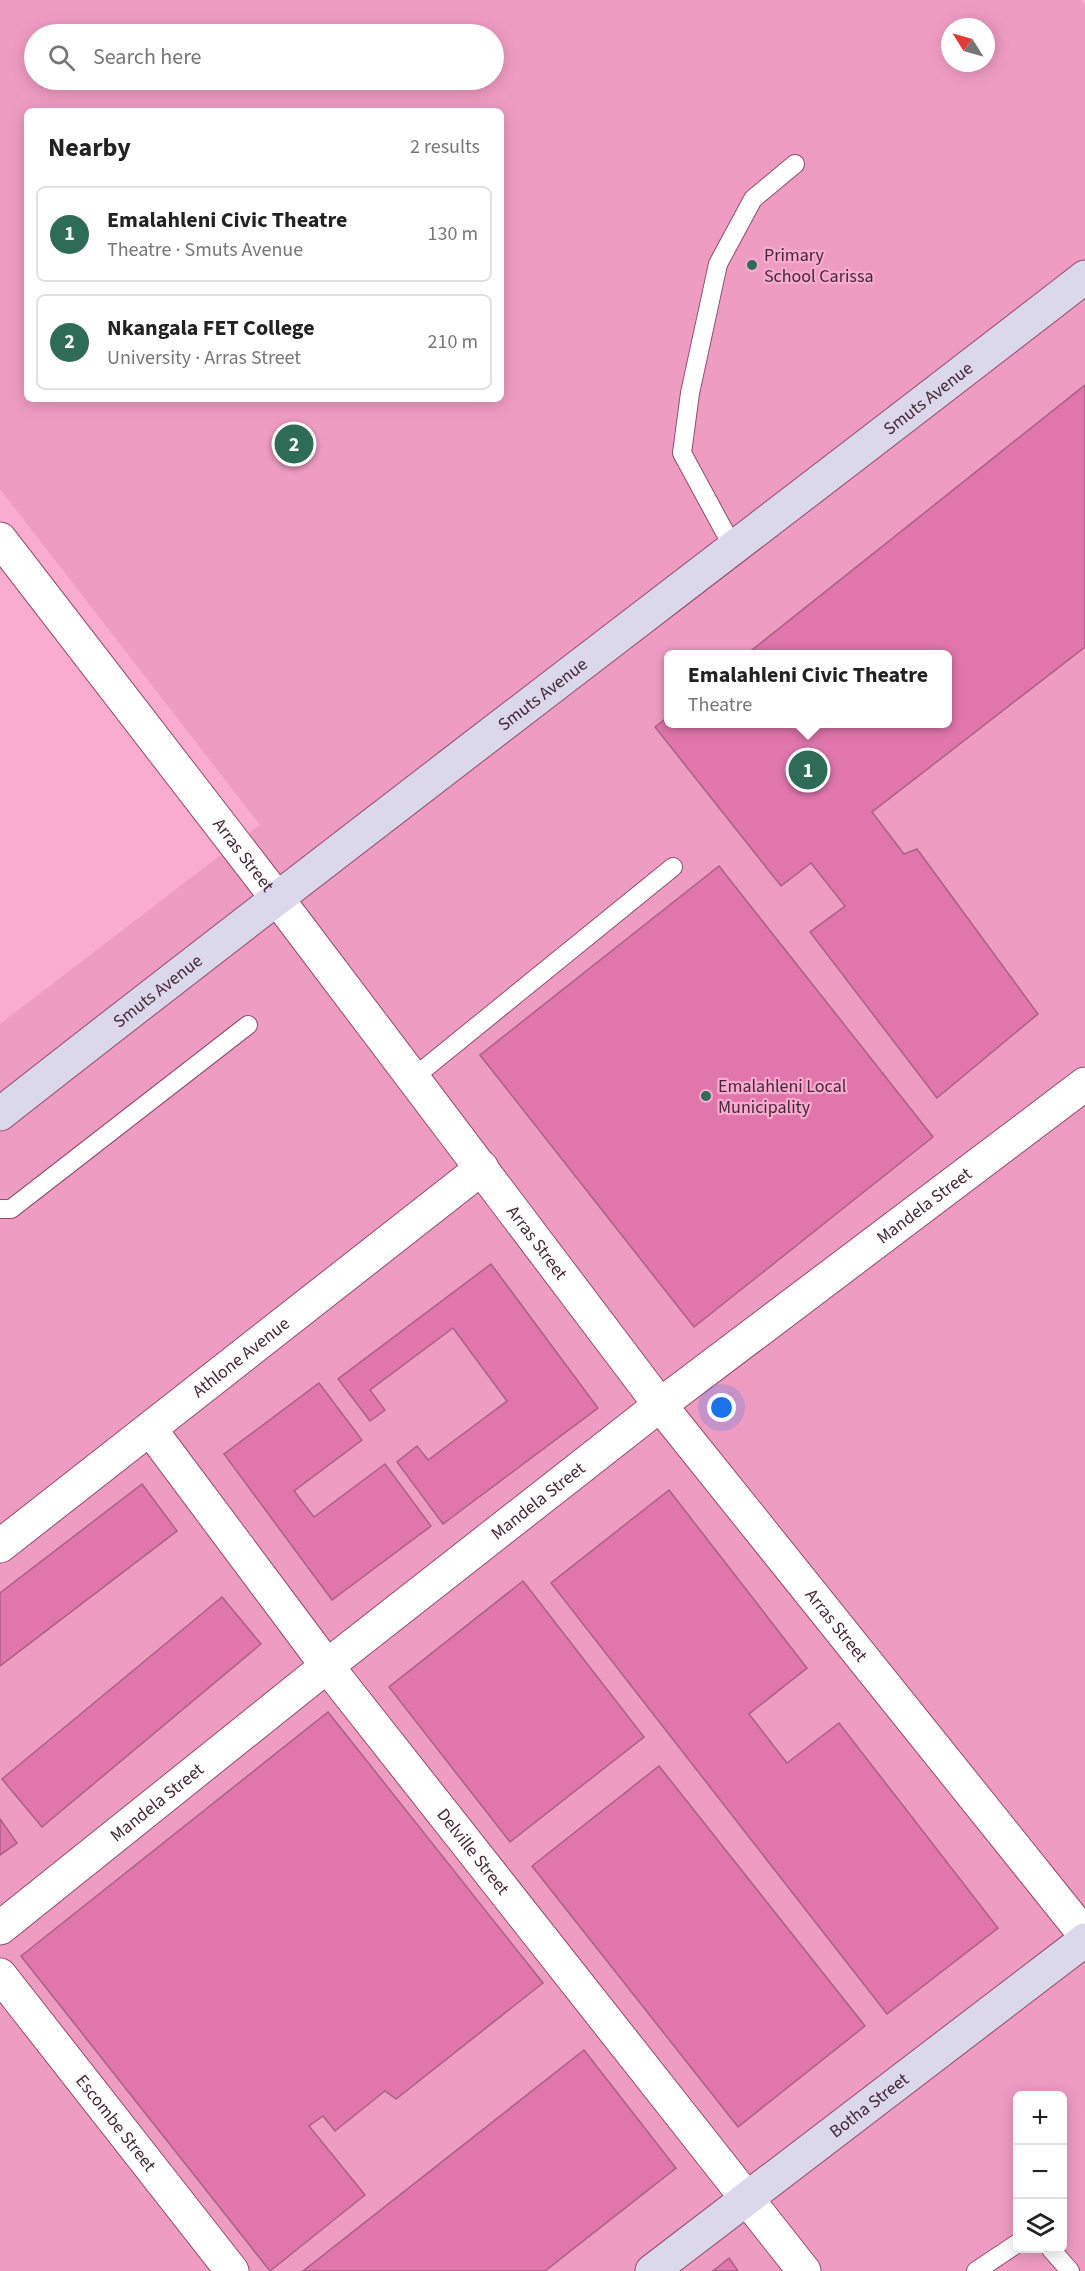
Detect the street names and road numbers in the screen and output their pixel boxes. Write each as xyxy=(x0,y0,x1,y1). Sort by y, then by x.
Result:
street label: Smuts Avenue xyxy=(878,356,978,441)
street label: Smuts Avenue xyxy=(493,652,593,737)
street label: Arras Street xyxy=(207,813,280,897)
street label: Smuts Avenue xyxy=(108,949,208,1034)
street label: Mandela Street xyxy=(872,1162,977,1250)
street label: Arras Street xyxy=(500,1200,573,1285)
street label: Athlone Avenue xyxy=(187,1311,295,1404)
street label: Mandela Street xyxy=(486,1456,591,1546)
street label: Arras Street xyxy=(799,1584,873,1667)
street label: Mandela Street xyxy=(105,1758,209,1848)
street label: Delville Street xyxy=(431,1803,515,1900)
street label: Botha Street xyxy=(824,2067,914,2144)
street label: Escombe Street xyxy=(70,2069,162,2177)

